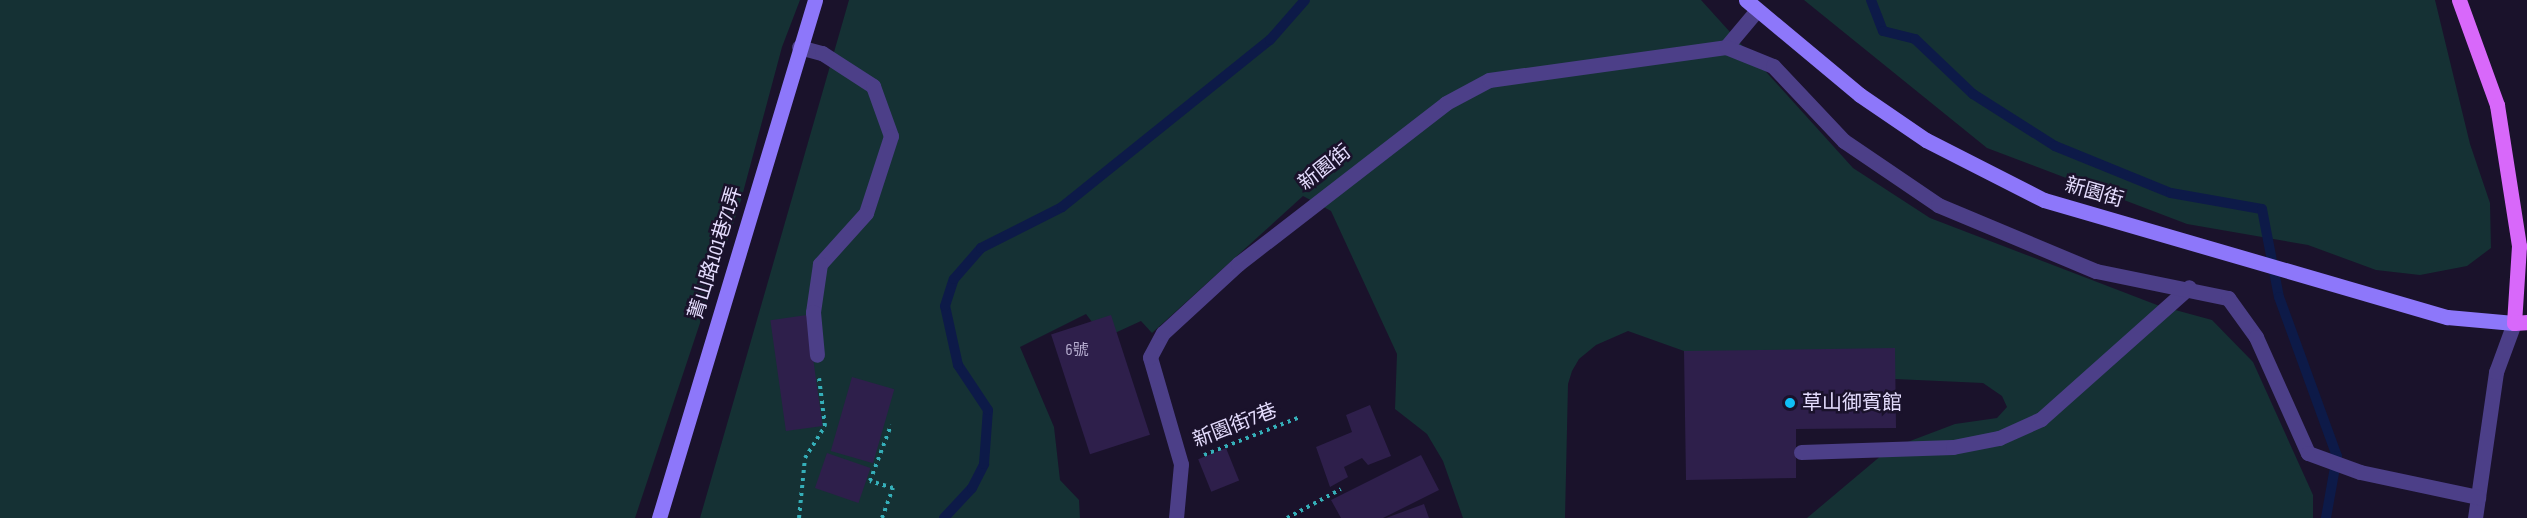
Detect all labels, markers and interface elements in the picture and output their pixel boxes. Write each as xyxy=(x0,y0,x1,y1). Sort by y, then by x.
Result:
street label: 新園街 xyxy=(1294,140,1356,196)
street label: 新園街 xyxy=(2062,173,2126,213)
street label: 菁山路101巷71弄 xyxy=(684,184,748,322)
house number: 6號 xyxy=(1065,341,1089,361)
place label: 草山御賓館 xyxy=(1802,391,1902,415)
marker: 草山御賓館 xyxy=(1783,396,1797,410)
street label: 新園街7巷 xyxy=(1190,399,1280,453)

